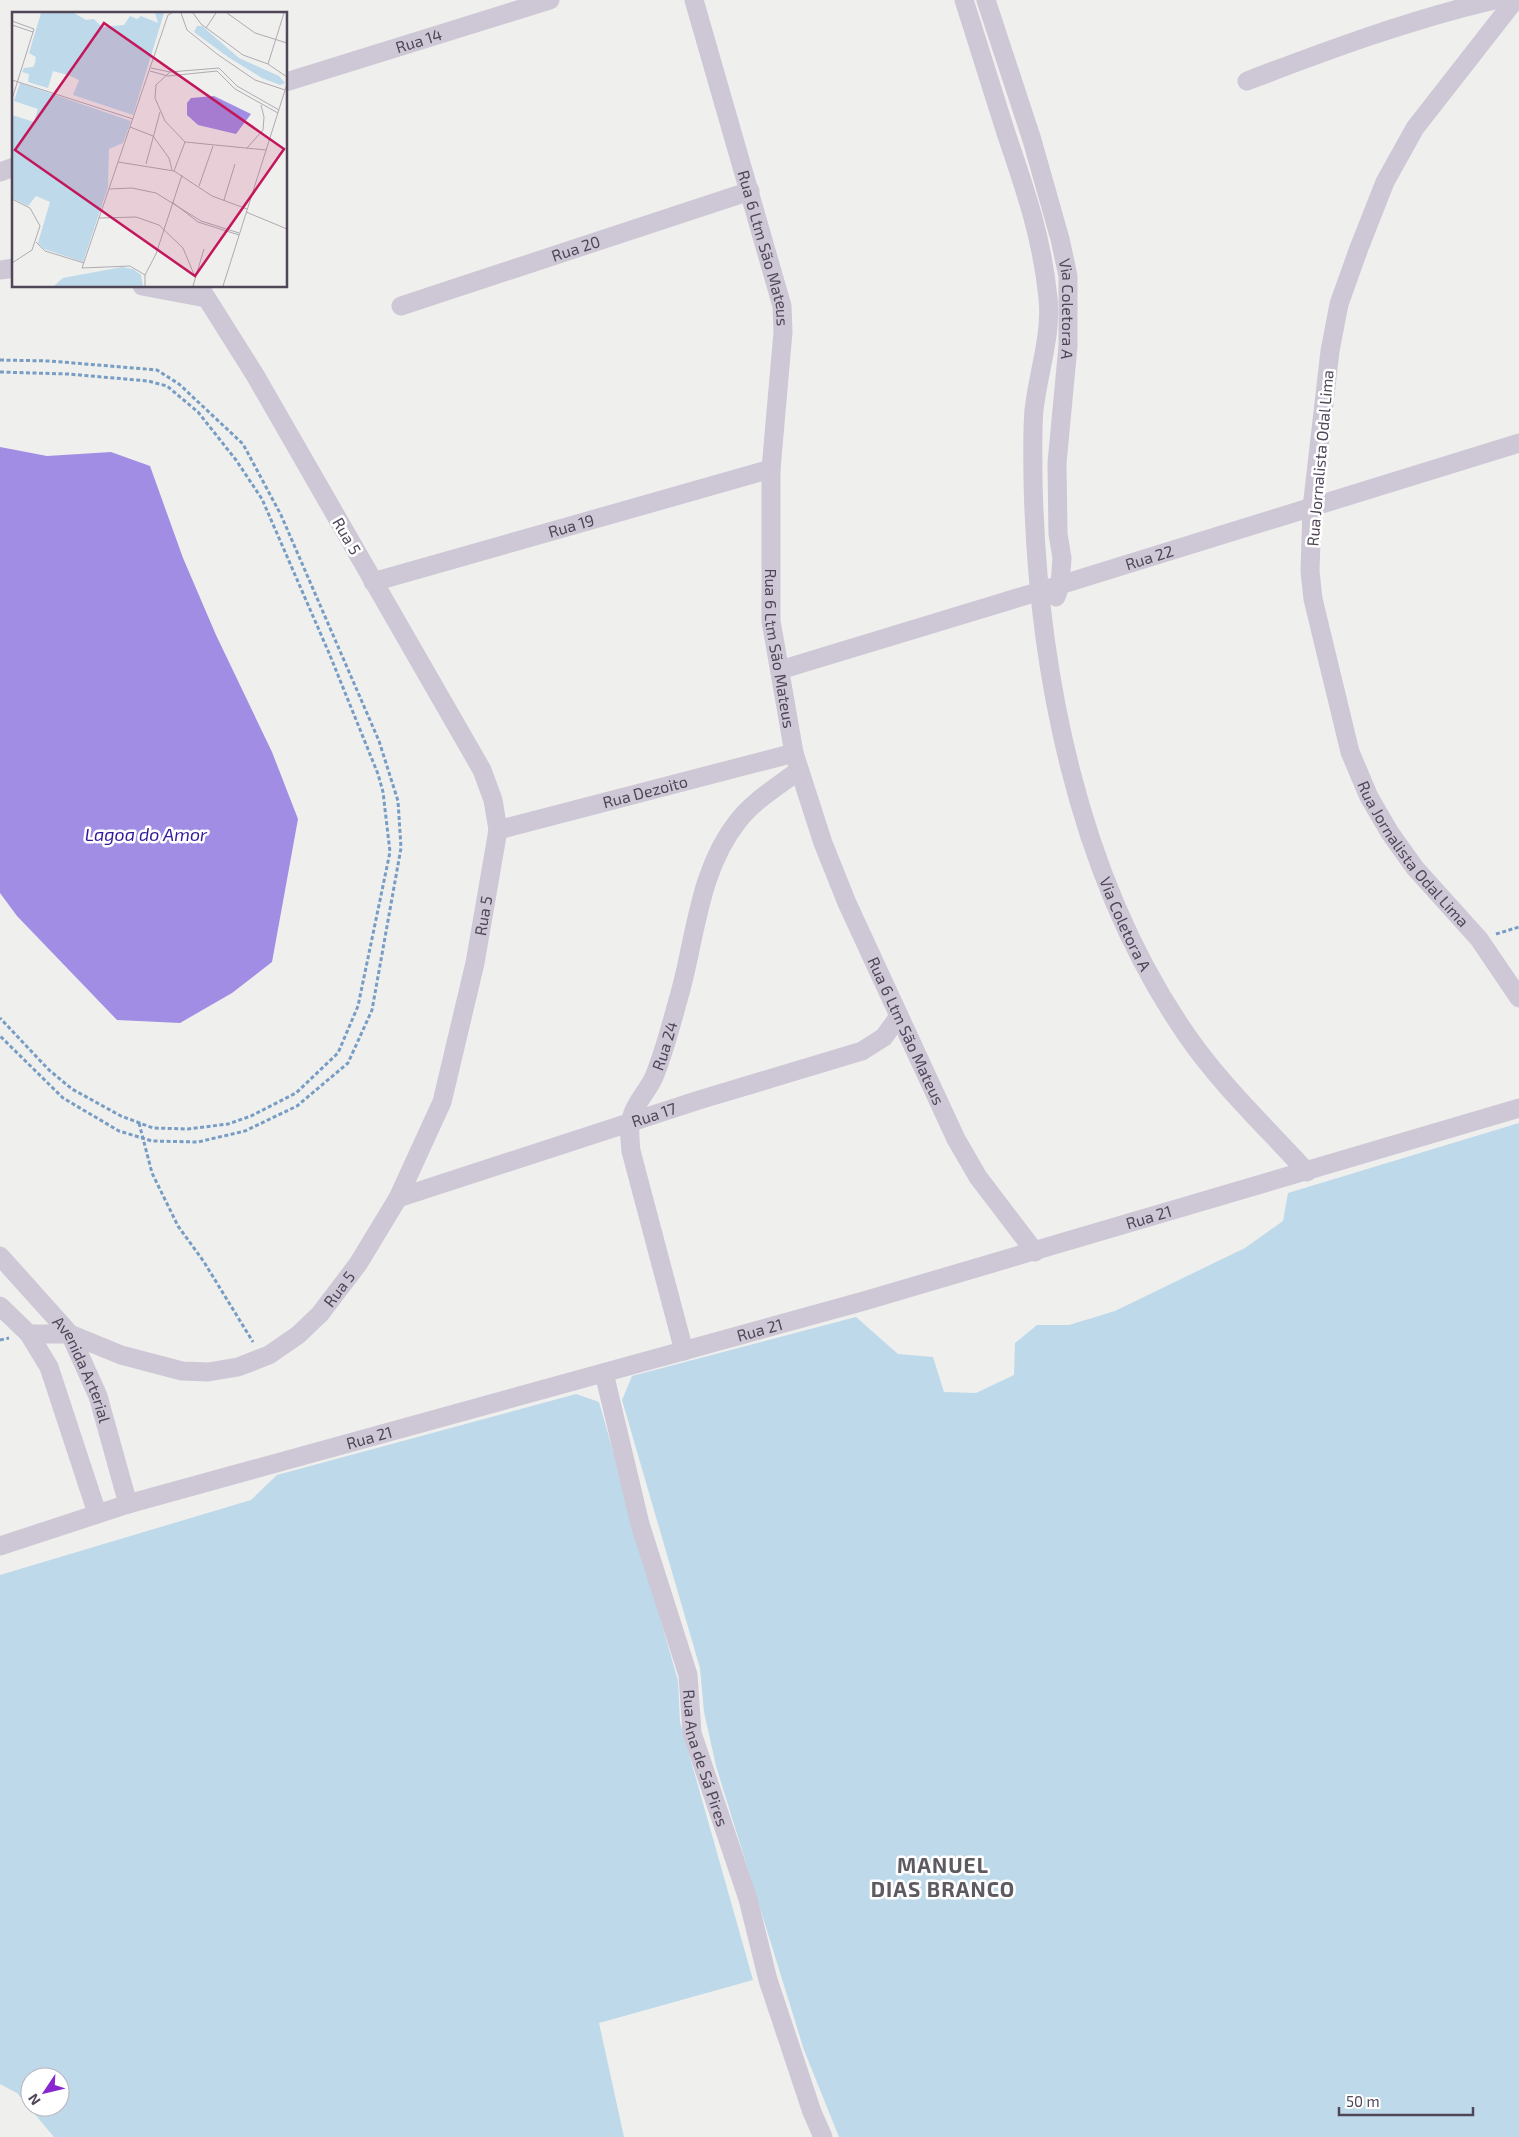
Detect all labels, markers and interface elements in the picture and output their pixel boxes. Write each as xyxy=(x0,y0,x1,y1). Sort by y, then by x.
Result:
inset map xyxy=(12,12,288,288)
street label: Rua 14 xyxy=(393,24,444,56)
street label: Rua 6 Ltm São Mateus xyxy=(734,168,793,326)
street label: Rua 20 xyxy=(549,231,602,265)
street label: Via Coletora A xyxy=(1055,257,1078,360)
street label: Rua Jornalista Odal Lima xyxy=(1302,369,1337,547)
street label: Rua 19 xyxy=(546,510,596,541)
street label: Rua 5 xyxy=(329,514,366,558)
street label: Rua 22 xyxy=(1123,541,1175,573)
street label: Rua 6 Ltm São Mateus xyxy=(762,569,799,729)
street label: Rua Dezoito xyxy=(600,771,689,811)
street label: Rua Jornalista Odal Lima xyxy=(1354,778,1473,930)
water label: Lagoa do Amor xyxy=(85,823,208,845)
street label: Via Coletora A xyxy=(1096,874,1156,974)
street label: Rua 5 xyxy=(470,894,495,937)
street label: Rua 6 Ltm São Mateus xyxy=(864,954,949,1108)
street label: Rua 24 xyxy=(647,1019,681,1073)
street label: Rua 17 xyxy=(629,1098,678,1130)
street label: Rua 21 xyxy=(1123,1201,1174,1232)
street label: Rua 5 xyxy=(319,1267,358,1310)
street label: Avenida Arterial xyxy=(49,1312,115,1425)
street label: Rua 21 xyxy=(734,1314,785,1345)
street label: Rua 21 xyxy=(344,1422,394,1452)
street label: Rua Ana de Sá Pires xyxy=(680,1689,733,1829)
district label: MANUEL DIAS BRANCO xyxy=(871,1852,1015,1901)
north arrow xyxy=(20,2067,70,2117)
scale bar xyxy=(1339,2084,1473,2116)
text: N xyxy=(24,2091,44,2109)
text: 50 m xyxy=(1346,2092,1380,2110)

